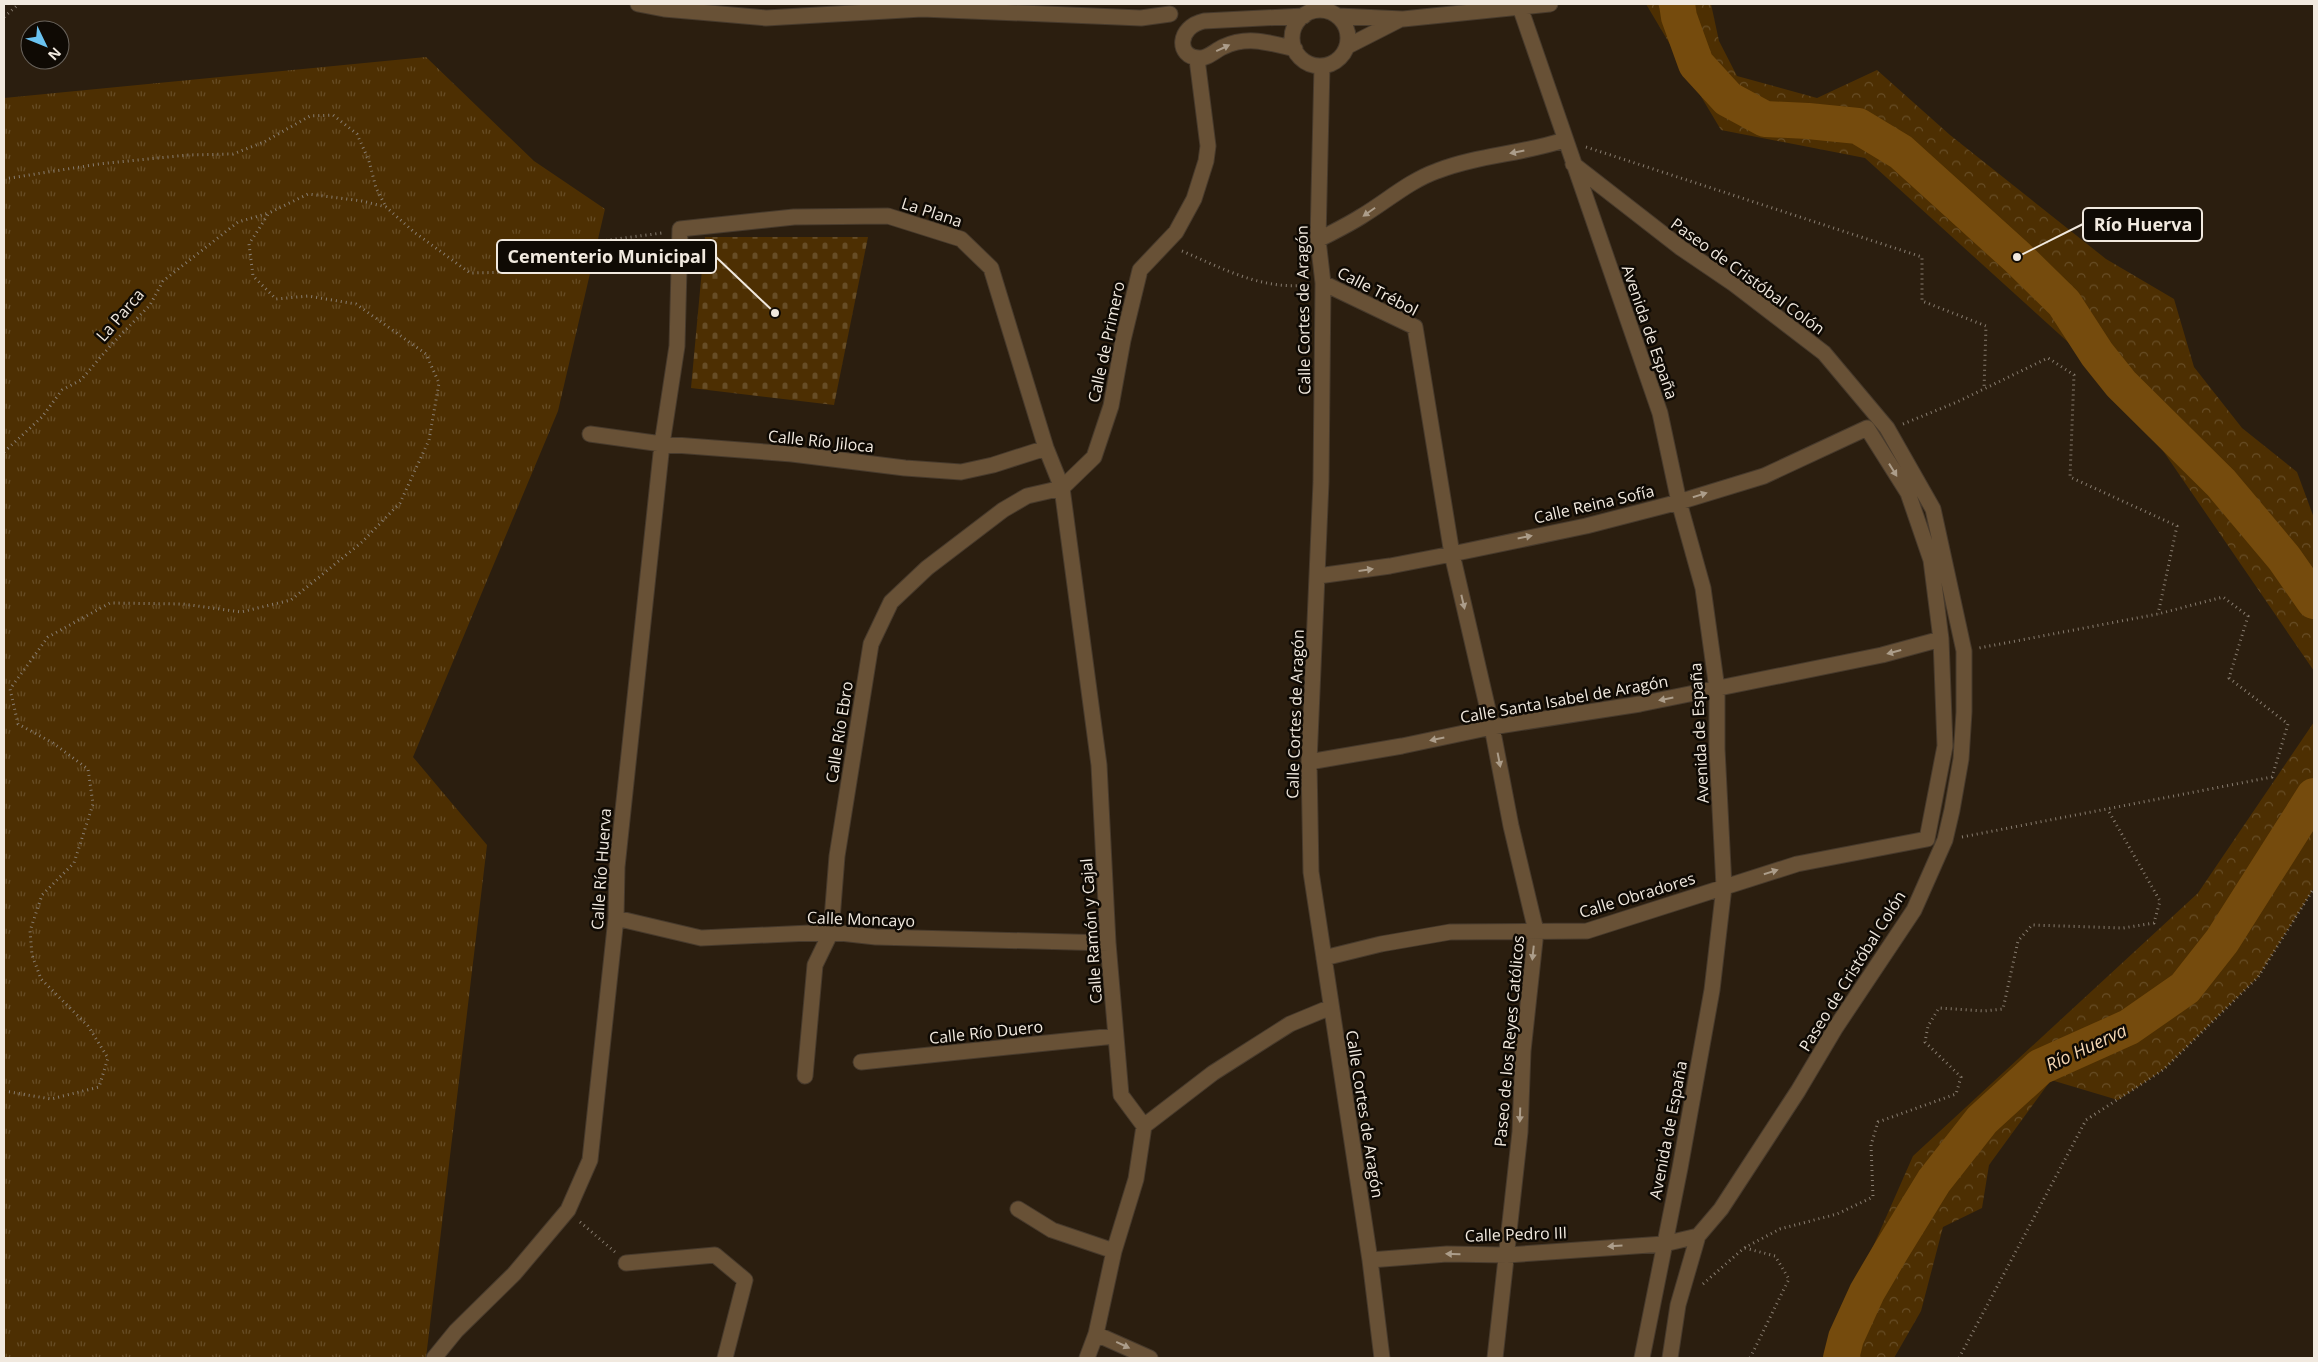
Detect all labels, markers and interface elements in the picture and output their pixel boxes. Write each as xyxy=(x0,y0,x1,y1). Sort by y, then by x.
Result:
north arrow xyxy=(20,20,70,70)
one-way arrow xyxy=(1216,43,1230,51)
text: N xyxy=(44,44,66,65)
one-way arrow xyxy=(1509,148,1525,156)
street label: La Plana xyxy=(899,192,965,232)
one-way arrow xyxy=(1362,207,1375,217)
callout: Río Huerva xyxy=(2083,208,2202,241)
text: Río Huerva xyxy=(2094,212,2192,236)
street label: Paseo de Cristóbal Colón xyxy=(1666,213,1830,339)
street label: Calle Cortes de Aragón xyxy=(1291,225,1315,395)
callout: Cementerio Municipal xyxy=(497,240,716,273)
text: Cementerio Municipal xyxy=(508,244,706,268)
street label: Calle Trébol xyxy=(1334,261,1422,321)
street label: Avenida de España xyxy=(1617,262,1683,402)
street label: Calle de Primero xyxy=(1082,279,1130,405)
street label: La Parca xyxy=(91,284,149,346)
street label: Calle Río Jiloca xyxy=(767,424,875,458)
one-way arrow xyxy=(1888,463,1898,476)
street label: Calle Reina Sofía xyxy=(1532,479,1656,529)
one-way arrow xyxy=(1693,491,1708,499)
one-way arrow xyxy=(1518,533,1534,541)
one-way arrow xyxy=(1358,566,1374,574)
one-way arrow xyxy=(1459,594,1467,609)
street label: Calle Cortes de Aragón xyxy=(1281,629,1309,799)
one-way arrow xyxy=(1886,648,1901,656)
street label: Avenida de España xyxy=(1684,662,1714,804)
street label: Calle Santa Isabel de Aragón xyxy=(1458,670,1670,728)
street label: Calle Río Ebro xyxy=(820,680,858,784)
one-way arrow xyxy=(1659,695,1674,703)
one-way arrow xyxy=(1430,735,1445,743)
one-way arrow xyxy=(1495,753,1503,769)
street label: Calle Río Huerva xyxy=(586,807,616,931)
street label: Calle Ramón y Cajal xyxy=(1075,858,1107,1004)
street label: Calle Obradores xyxy=(1576,867,1698,923)
one-way arrow xyxy=(1764,868,1779,876)
street label: Paseo de Cristóbal Colón xyxy=(1794,887,1910,1055)
street label: Calle Moncayo xyxy=(807,906,915,932)
street label: Paseo de los Reyes Católicos xyxy=(1489,934,1529,1148)
one-way arrow xyxy=(1529,946,1537,962)
street label: Calle Río Duero xyxy=(928,1015,1044,1049)
water label: Río Huerva xyxy=(2042,1018,2130,1076)
street label: Calle Cortes de Aragón xyxy=(1341,1029,1389,1199)
street label: Avenida de España xyxy=(1644,1059,1692,1201)
one-way arrow xyxy=(1516,1108,1524,1124)
street label: Calle Pedro III xyxy=(1464,1221,1568,1247)
one-way arrow xyxy=(1607,1243,1623,1251)
one-way arrow xyxy=(1445,1250,1461,1258)
one-way arrow xyxy=(1116,1341,1131,1350)

